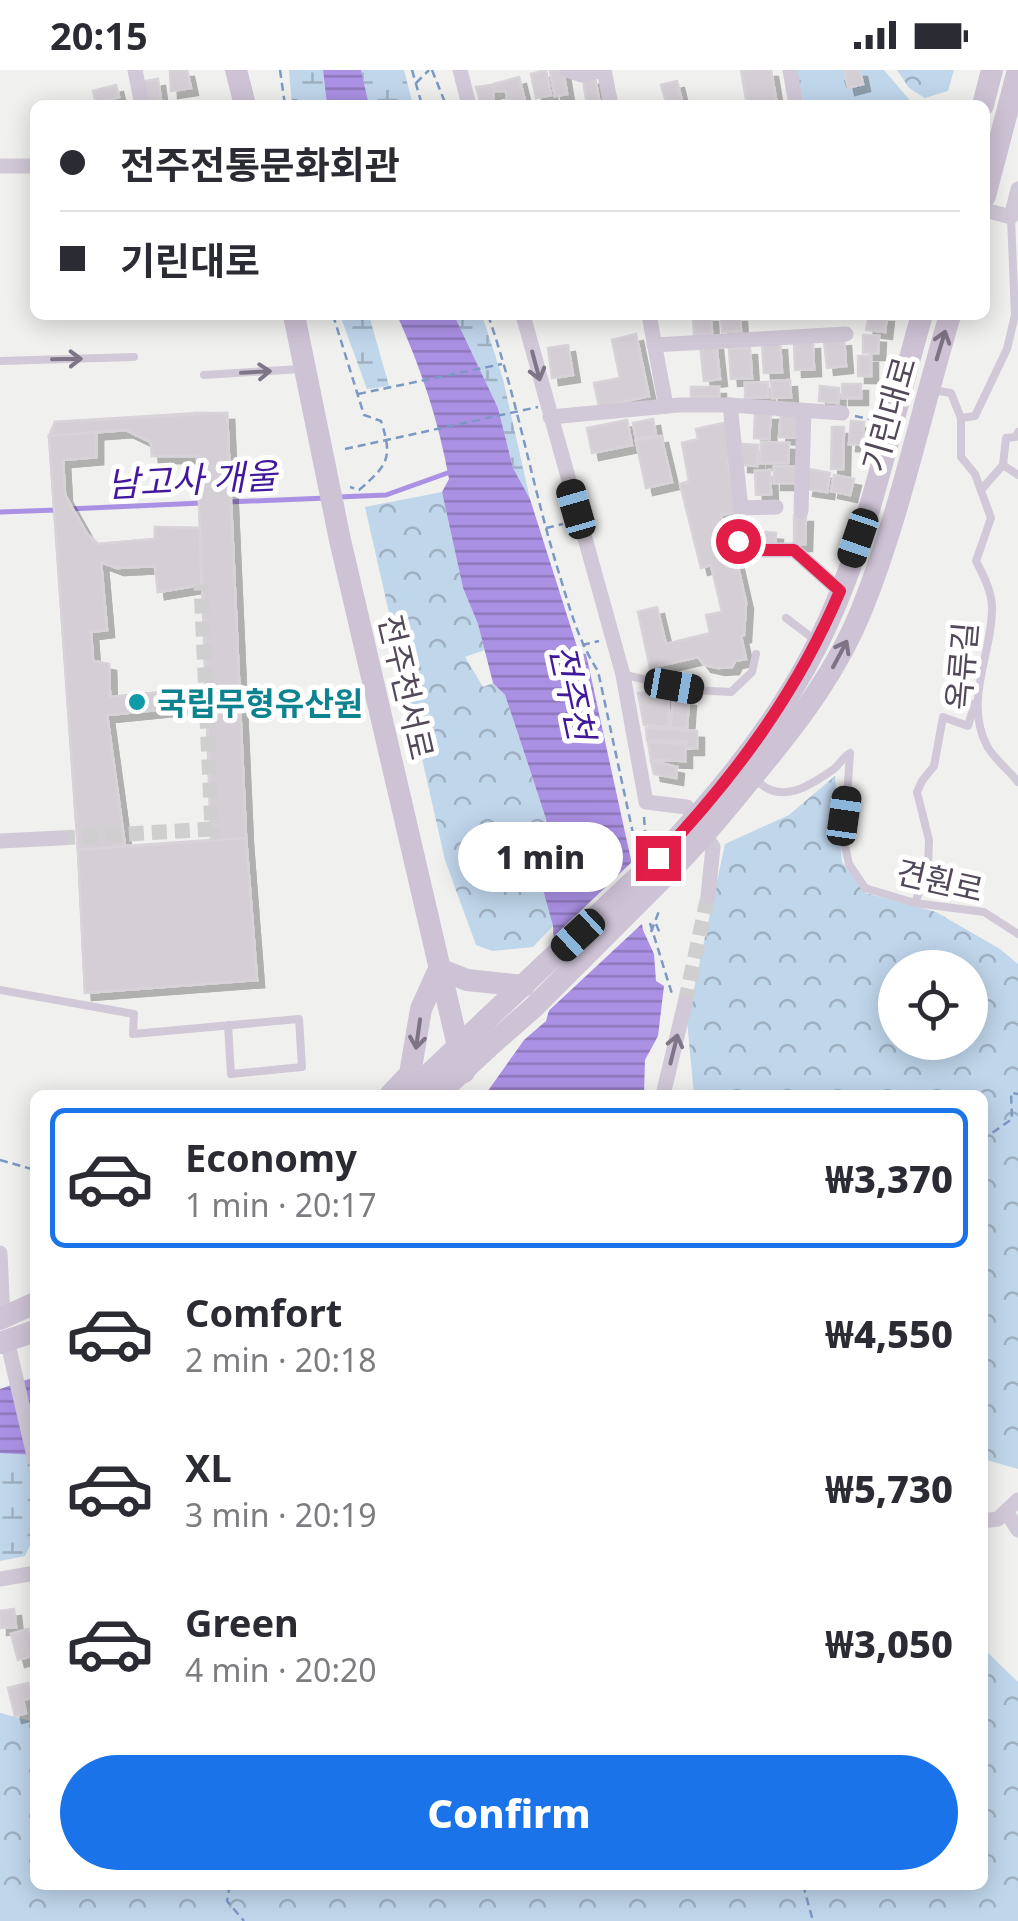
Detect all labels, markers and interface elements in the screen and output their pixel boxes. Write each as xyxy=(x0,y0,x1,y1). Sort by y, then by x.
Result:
text: 20:15 xyxy=(50,9,148,61)
text: 전주전통문화회관 xyxy=(120,138,400,190)
text: 기린대로 xyxy=(120,234,260,286)
one-way arrow xyxy=(933,330,951,362)
one-way arrow xyxy=(50,350,83,368)
one-way arrow xyxy=(528,350,547,381)
street label: 기린대로 xyxy=(851,351,925,477)
one-way arrow xyxy=(239,362,271,381)
water label: 남고사 개울 xyxy=(106,451,281,507)
car xyxy=(553,476,599,542)
car xyxy=(834,505,882,571)
route start xyxy=(716,519,761,564)
street label: 전주천서로 xyxy=(369,610,445,764)
street label: 옥류길 xyxy=(936,620,986,712)
one-way arrow xyxy=(831,639,850,669)
water label: 전주천 xyxy=(540,640,607,748)
car xyxy=(642,666,706,706)
place label: 국립무형유산원 xyxy=(157,681,363,724)
marker: 국립무형유산원 xyxy=(126,691,148,713)
car xyxy=(825,784,863,848)
callout: 1 min xyxy=(458,823,623,893)
text: 1 min xyxy=(496,835,585,878)
route end xyxy=(636,836,681,881)
street label: 견훤로 xyxy=(892,849,988,911)
car xyxy=(546,904,610,966)
map controls xyxy=(878,950,988,1060)
button: locate xyxy=(878,950,988,1060)
one-way arrow xyxy=(408,1018,426,1050)
one-way arrow xyxy=(666,1034,685,1065)
text: Economy xyxy=(185,1131,357,1183)
icon: car xyxy=(65,1133,155,1223)
text: ₩3,370 xyxy=(825,1152,953,1204)
text: 1 min · 20:17 xyxy=(185,1183,377,1226)
text: Comfort xyxy=(185,1286,342,1338)
icon: car xyxy=(65,1288,155,1378)
text: ₩4,550 xyxy=(825,1307,953,1359)
text: 2 min · 20:18 xyxy=(185,1338,377,1381)
text: XL xyxy=(185,1441,232,1493)
icon: car xyxy=(65,1443,155,1533)
text: ₩5,730 xyxy=(825,1462,953,1514)
text: 3 min · 20:19 xyxy=(185,1493,377,1536)
text: Green xyxy=(185,1596,299,1648)
icon: car xyxy=(65,1598,155,1688)
text: ₩3,050 xyxy=(825,1617,953,1669)
text: 4 min · 20:20 xyxy=(185,1648,377,1691)
button: Confirm xyxy=(60,1755,958,1870)

